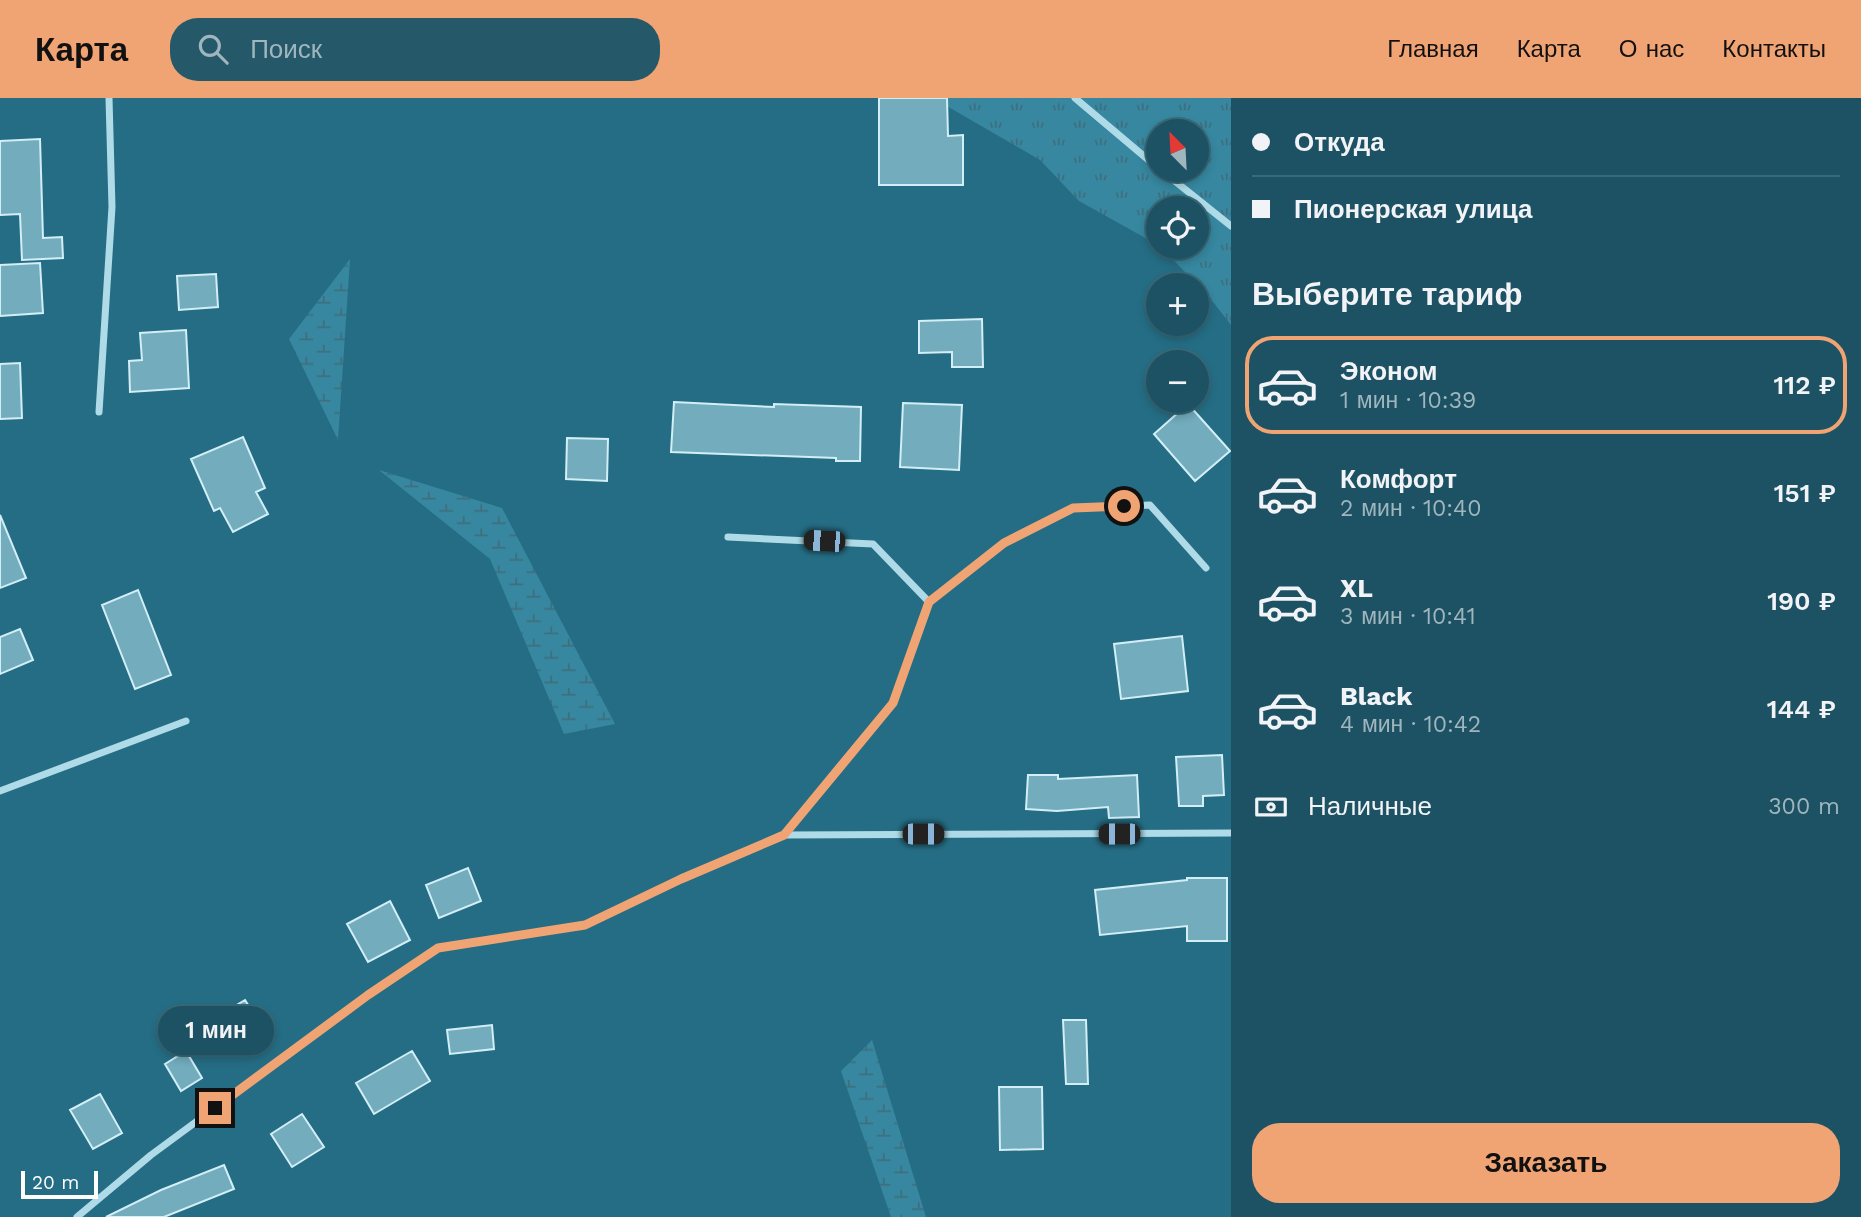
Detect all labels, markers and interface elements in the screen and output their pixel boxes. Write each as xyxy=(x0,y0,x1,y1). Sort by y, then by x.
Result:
search box xyxy=(170,18,660,81)
text: Карта xyxy=(35,30,128,69)
icon: search xyxy=(194,30,232,68)
text: Поиск xyxy=(250,34,322,64)
text: Главная xyxy=(1387,35,1479,63)
text: Карта xyxy=(1517,35,1581,63)
text: О нас xyxy=(1619,35,1684,63)
text: Контакты xyxy=(1722,35,1826,63)
north arrow xyxy=(1146,119,1209,182)
map controls xyxy=(1146,119,1209,413)
text: Откуда xyxy=(1294,127,1385,157)
text: Пионерская улица xyxy=(1294,194,1533,224)
button: locate xyxy=(1146,196,1209,259)
button: + xyxy=(1146,273,1209,336)
text: Выберите тариф xyxy=(1252,275,1523,313)
button: − xyxy=(1146,350,1209,413)
icon: car xyxy=(1256,354,1319,417)
text: Эконом xyxy=(1340,356,1438,386)
text: 112 ₽ xyxy=(1774,370,1836,400)
text: 1 мин · 10:39 xyxy=(1340,387,1476,414)
icon: car xyxy=(1256,462,1319,525)
text: Комфорт xyxy=(1340,464,1457,494)
text: 151 ₽ xyxy=(1774,478,1836,508)
route start xyxy=(1108,490,1140,522)
text: 2 мин · 10:40 xyxy=(1340,495,1481,522)
car xyxy=(803,529,846,553)
icon: car xyxy=(1256,570,1319,633)
text: XL xyxy=(1340,573,1373,603)
text: 190 ₽ xyxy=(1767,586,1836,616)
text: 3 мин · 10:41 xyxy=(1340,603,1476,630)
icon: car xyxy=(1256,678,1319,741)
text: Black xyxy=(1340,681,1412,711)
text: 144 ₽ xyxy=(1767,694,1836,724)
text: 4 мин · 10:42 xyxy=(1340,711,1481,738)
icon: cash xyxy=(1252,788,1290,826)
text: Наличные xyxy=(1308,791,1432,821)
text: 300 m xyxy=(1768,793,1840,820)
car xyxy=(903,824,945,845)
car xyxy=(1099,824,1141,845)
callout: 1 мин xyxy=(157,1006,273,1056)
text: 1 мин xyxy=(185,1017,247,1044)
route end xyxy=(199,1092,231,1124)
button: Заказать xyxy=(1252,1123,1840,1203)
scale bar xyxy=(21,1168,98,1200)
text: 20 m xyxy=(32,1171,79,1194)

